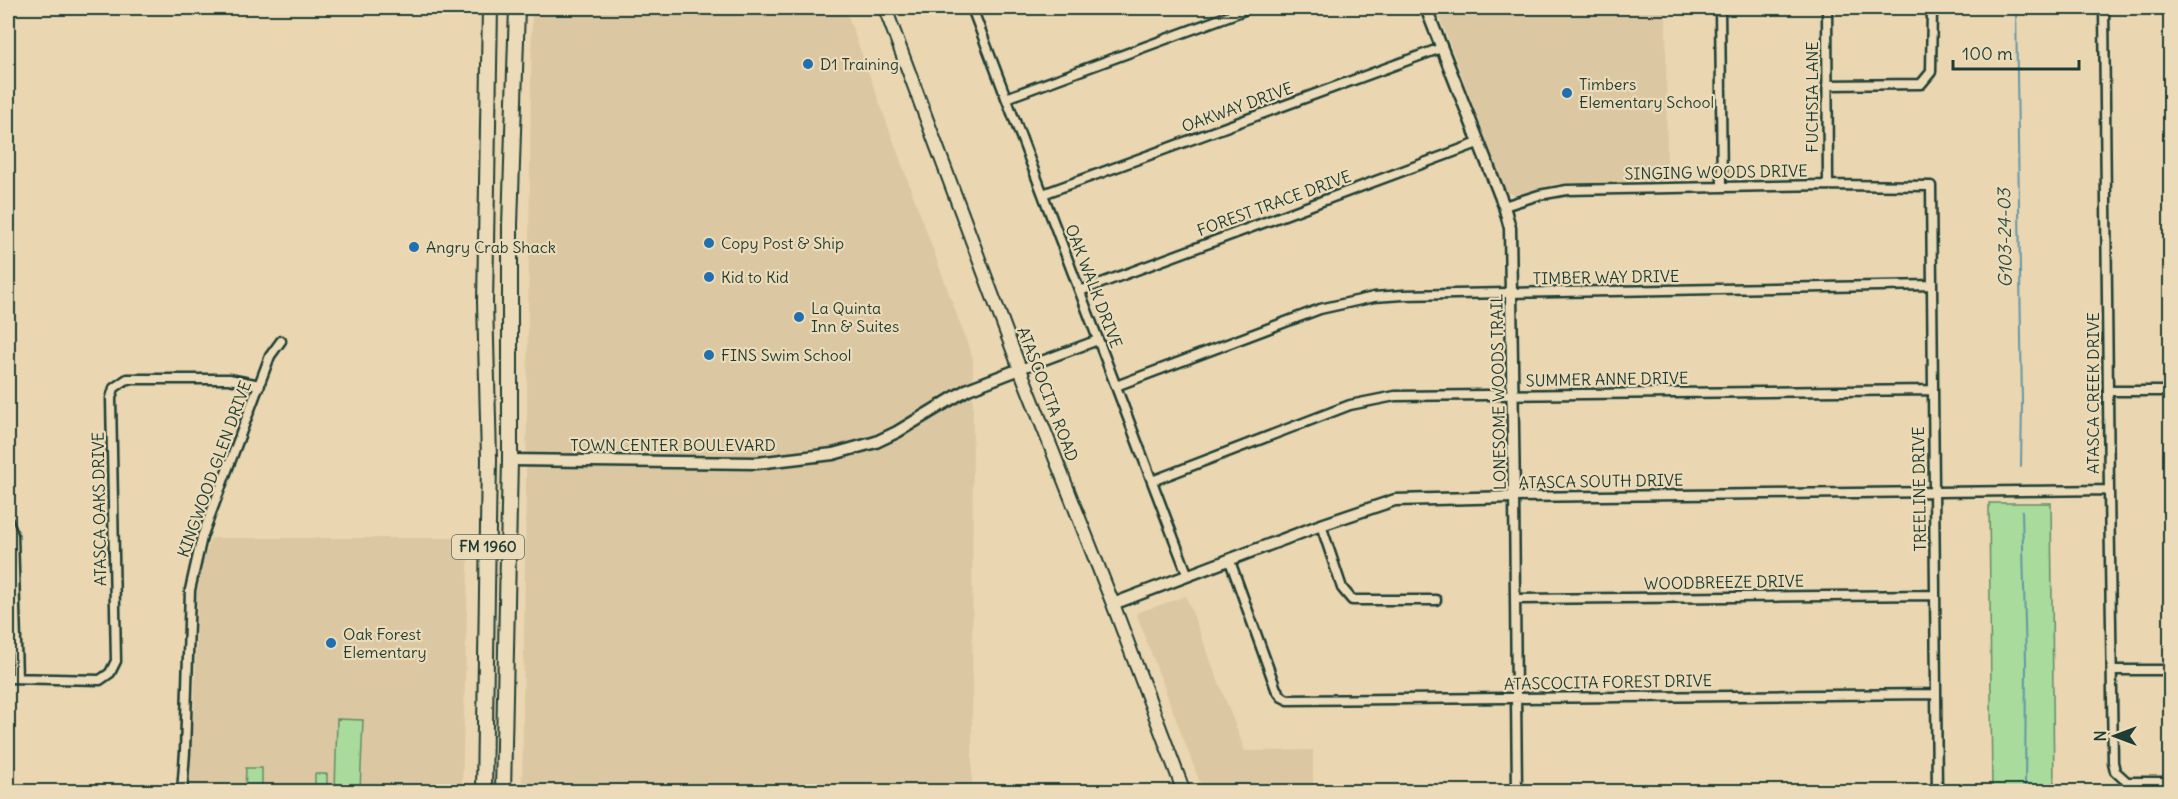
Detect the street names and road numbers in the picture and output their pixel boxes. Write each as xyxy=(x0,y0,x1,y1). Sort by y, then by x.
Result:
street label: FUCHSIA LANE xyxy=(1802,41,1822,153)
street label: OAKWAY DRIVE xyxy=(1179,78,1295,136)
street label: SINGING WOODS DRIVE xyxy=(1624,160,1808,184)
street label: FOREST TRACE DRIVE xyxy=(1194,166,1354,240)
street label: OAK WALK DRIVE xyxy=(1061,221,1127,351)
street label: TIMBER WAY DRIVE xyxy=(1533,266,1679,288)
street label: LONESOME WOODS TRAIL xyxy=(1486,293,1510,490)
street label: ATASCA CREEK DRIVE xyxy=(2083,312,2103,474)
street label: ATASCOCITA ROAD xyxy=(1013,324,1083,464)
street label: SUMMER ANNE DRIVE xyxy=(1525,368,1689,390)
street label: KINGWOOD GLEN DRIVE xyxy=(173,378,255,560)
street label: TREELINE DRIVE xyxy=(1908,426,1930,552)
street label: ATASCA OAKS DRIVE xyxy=(88,432,110,586)
street label: TOWN CENTER BOULEVARD xyxy=(570,435,776,455)
street label: ATASCA SOUTH DRIVE xyxy=(1518,470,1684,492)
road number: FM 1960 xyxy=(452,535,524,559)
street label: WOODBREEZE DRIVE xyxy=(1644,571,1804,593)
street label: ATASCOCITA FOREST DRIVE xyxy=(1504,670,1712,694)

